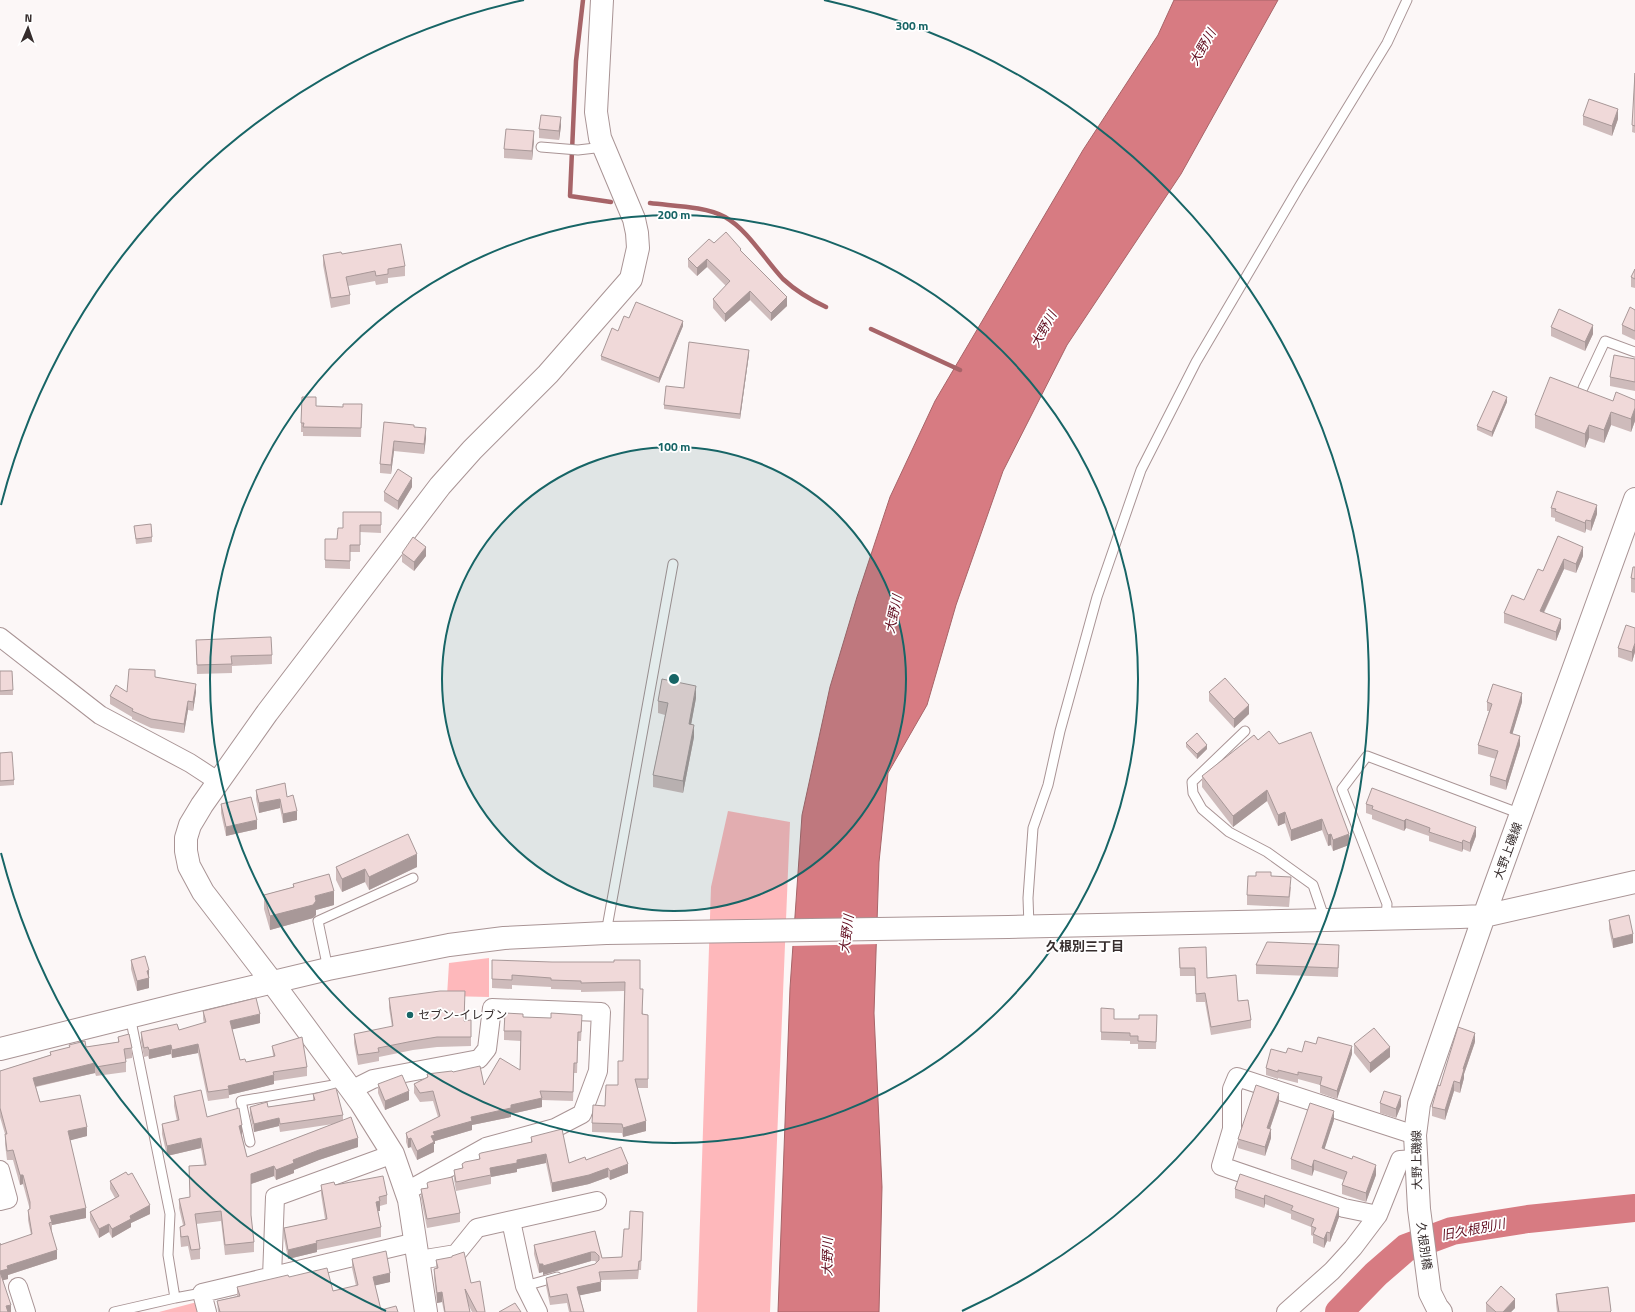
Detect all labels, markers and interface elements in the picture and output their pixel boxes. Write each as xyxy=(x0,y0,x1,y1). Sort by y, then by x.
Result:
north arrow xyxy=(8,8,48,48)
text: N xyxy=(24,10,32,26)
text: 300 m xyxy=(896,16,928,35)
water label: 大野川 xyxy=(1184,23,1221,69)
text: 200 m xyxy=(658,205,690,224)
water label: 大野川 xyxy=(1025,305,1062,351)
text: 100 m xyxy=(658,437,690,456)
water label: 大野川 xyxy=(879,591,907,635)
centre of rings xyxy=(667,672,681,686)
street label: 大野上磯線 xyxy=(1488,819,1527,882)
water label: 大野川 xyxy=(834,911,859,955)
district label: 久根別三丁目 xyxy=(1046,936,1124,956)
place label: セブン-イレブン xyxy=(418,1005,507,1024)
marker: セブン-イレブン xyxy=(405,1010,415,1020)
street label: 大野上磯線 xyxy=(1406,1130,1427,1190)
water label: 旧久根別川 xyxy=(1439,1213,1509,1245)
street label: 久根別橋 xyxy=(1412,1221,1437,1271)
water label: 大野川 xyxy=(817,1235,837,1277)

